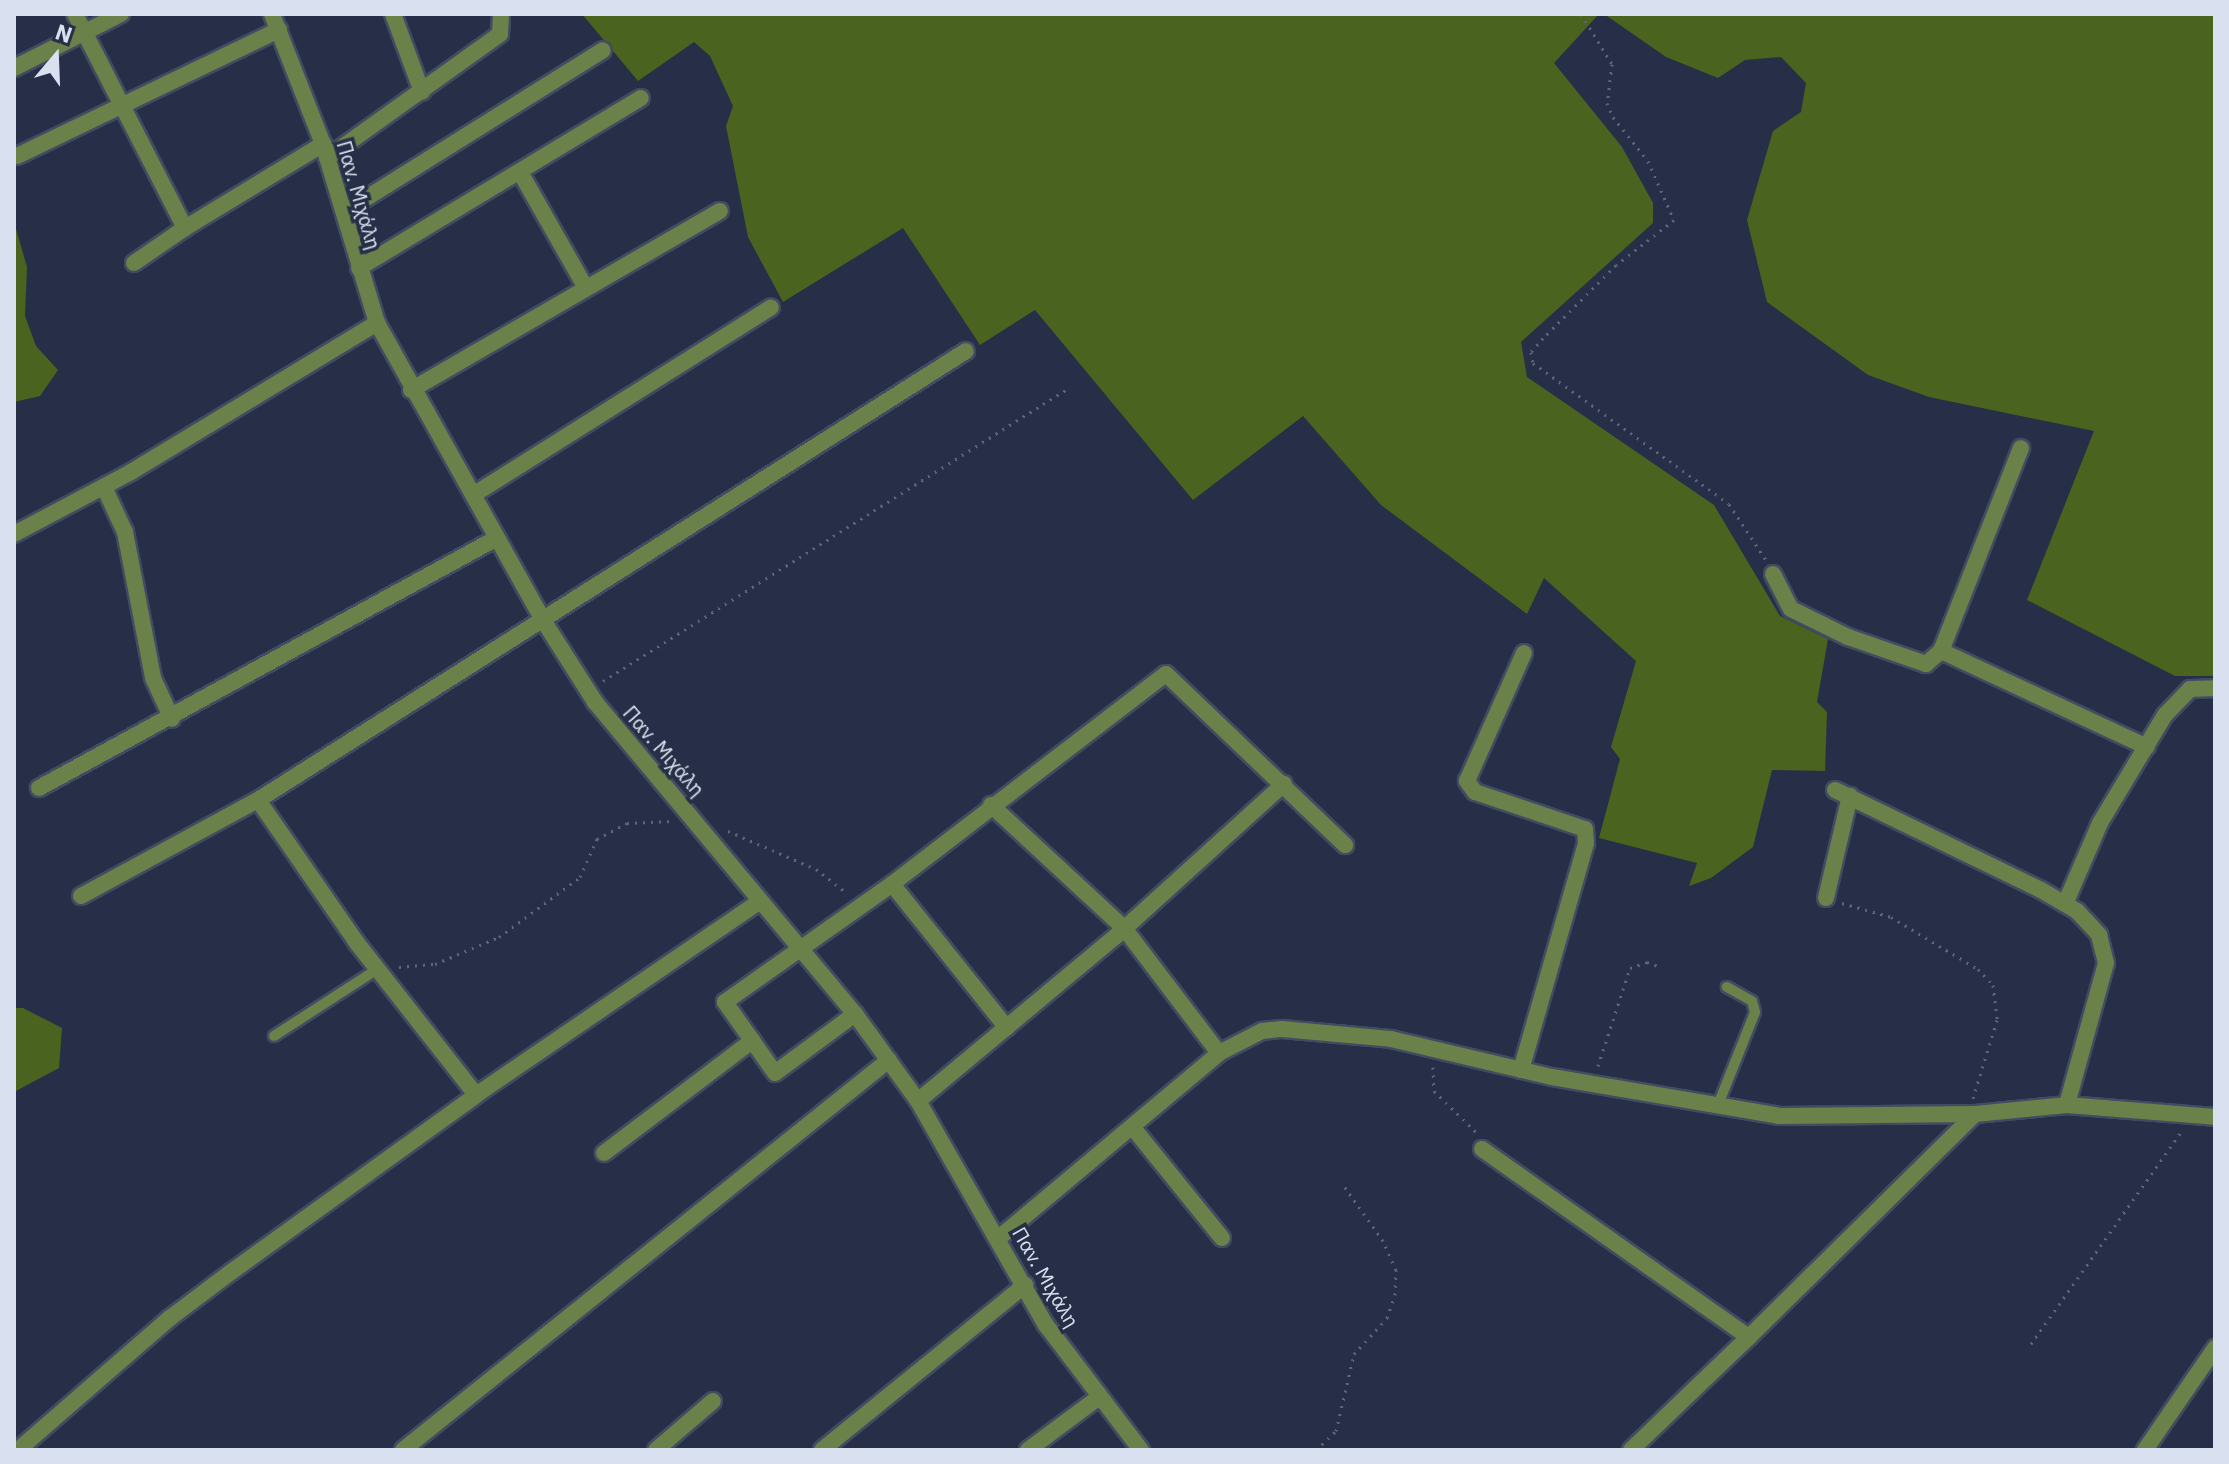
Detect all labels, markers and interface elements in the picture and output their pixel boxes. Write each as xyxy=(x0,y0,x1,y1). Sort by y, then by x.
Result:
north arrow xyxy=(16,16,96,96)
text: N xyxy=(52,17,76,49)
street label: Παν. Μιχάλη xyxy=(332,138,386,252)
street label: Παν. Μιχάλη xyxy=(618,701,710,801)
street label: Παν. Μιχάλη xyxy=(1008,1223,1084,1331)

